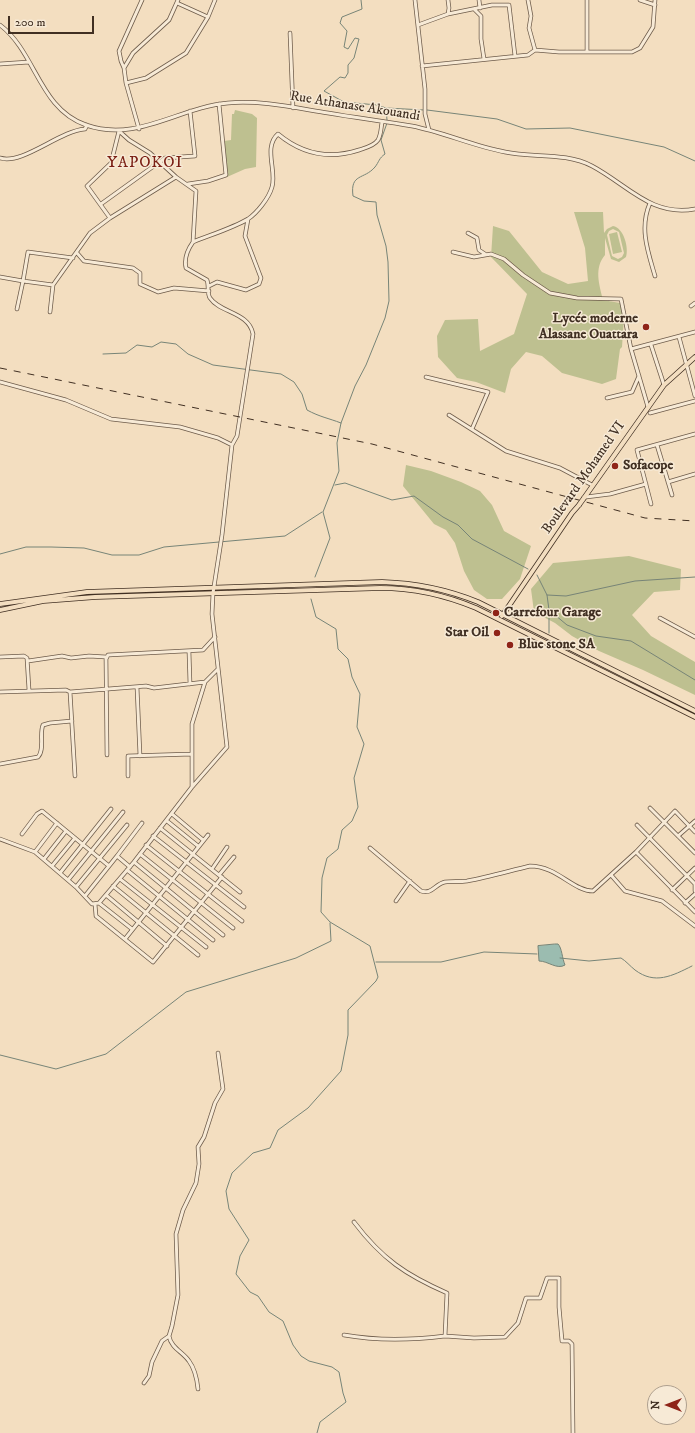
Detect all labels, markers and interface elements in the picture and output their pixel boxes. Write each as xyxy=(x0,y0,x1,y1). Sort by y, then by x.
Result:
scale bar xyxy=(10,8,96,34)
text: 200 m xyxy=(15,15,45,30)
street label: Rue Athanase Akouandi xyxy=(289,88,421,126)
district label: YAPOKOI xyxy=(107,154,183,174)
place label: Lycée moderne Alassane Ouattara xyxy=(539,311,638,344)
marker: Lycée moderne Alassane Ouattara xyxy=(641,322,651,332)
street label: Boulevard Mohamed VI xyxy=(539,419,629,537)
place label: Sofacope xyxy=(623,458,673,474)
marker: Sofacope xyxy=(610,461,620,471)
place label: Carrefour Garage xyxy=(504,605,601,621)
marker: Carrefour Garage xyxy=(491,608,501,618)
place label: Star Oil xyxy=(445,625,489,641)
marker: Star Oil xyxy=(492,628,502,638)
place label: Blue stone SA xyxy=(518,637,595,653)
marker: Blue stone SA xyxy=(505,640,515,650)
north arrow xyxy=(647,1385,687,1425)
text: N xyxy=(649,1400,663,1410)

